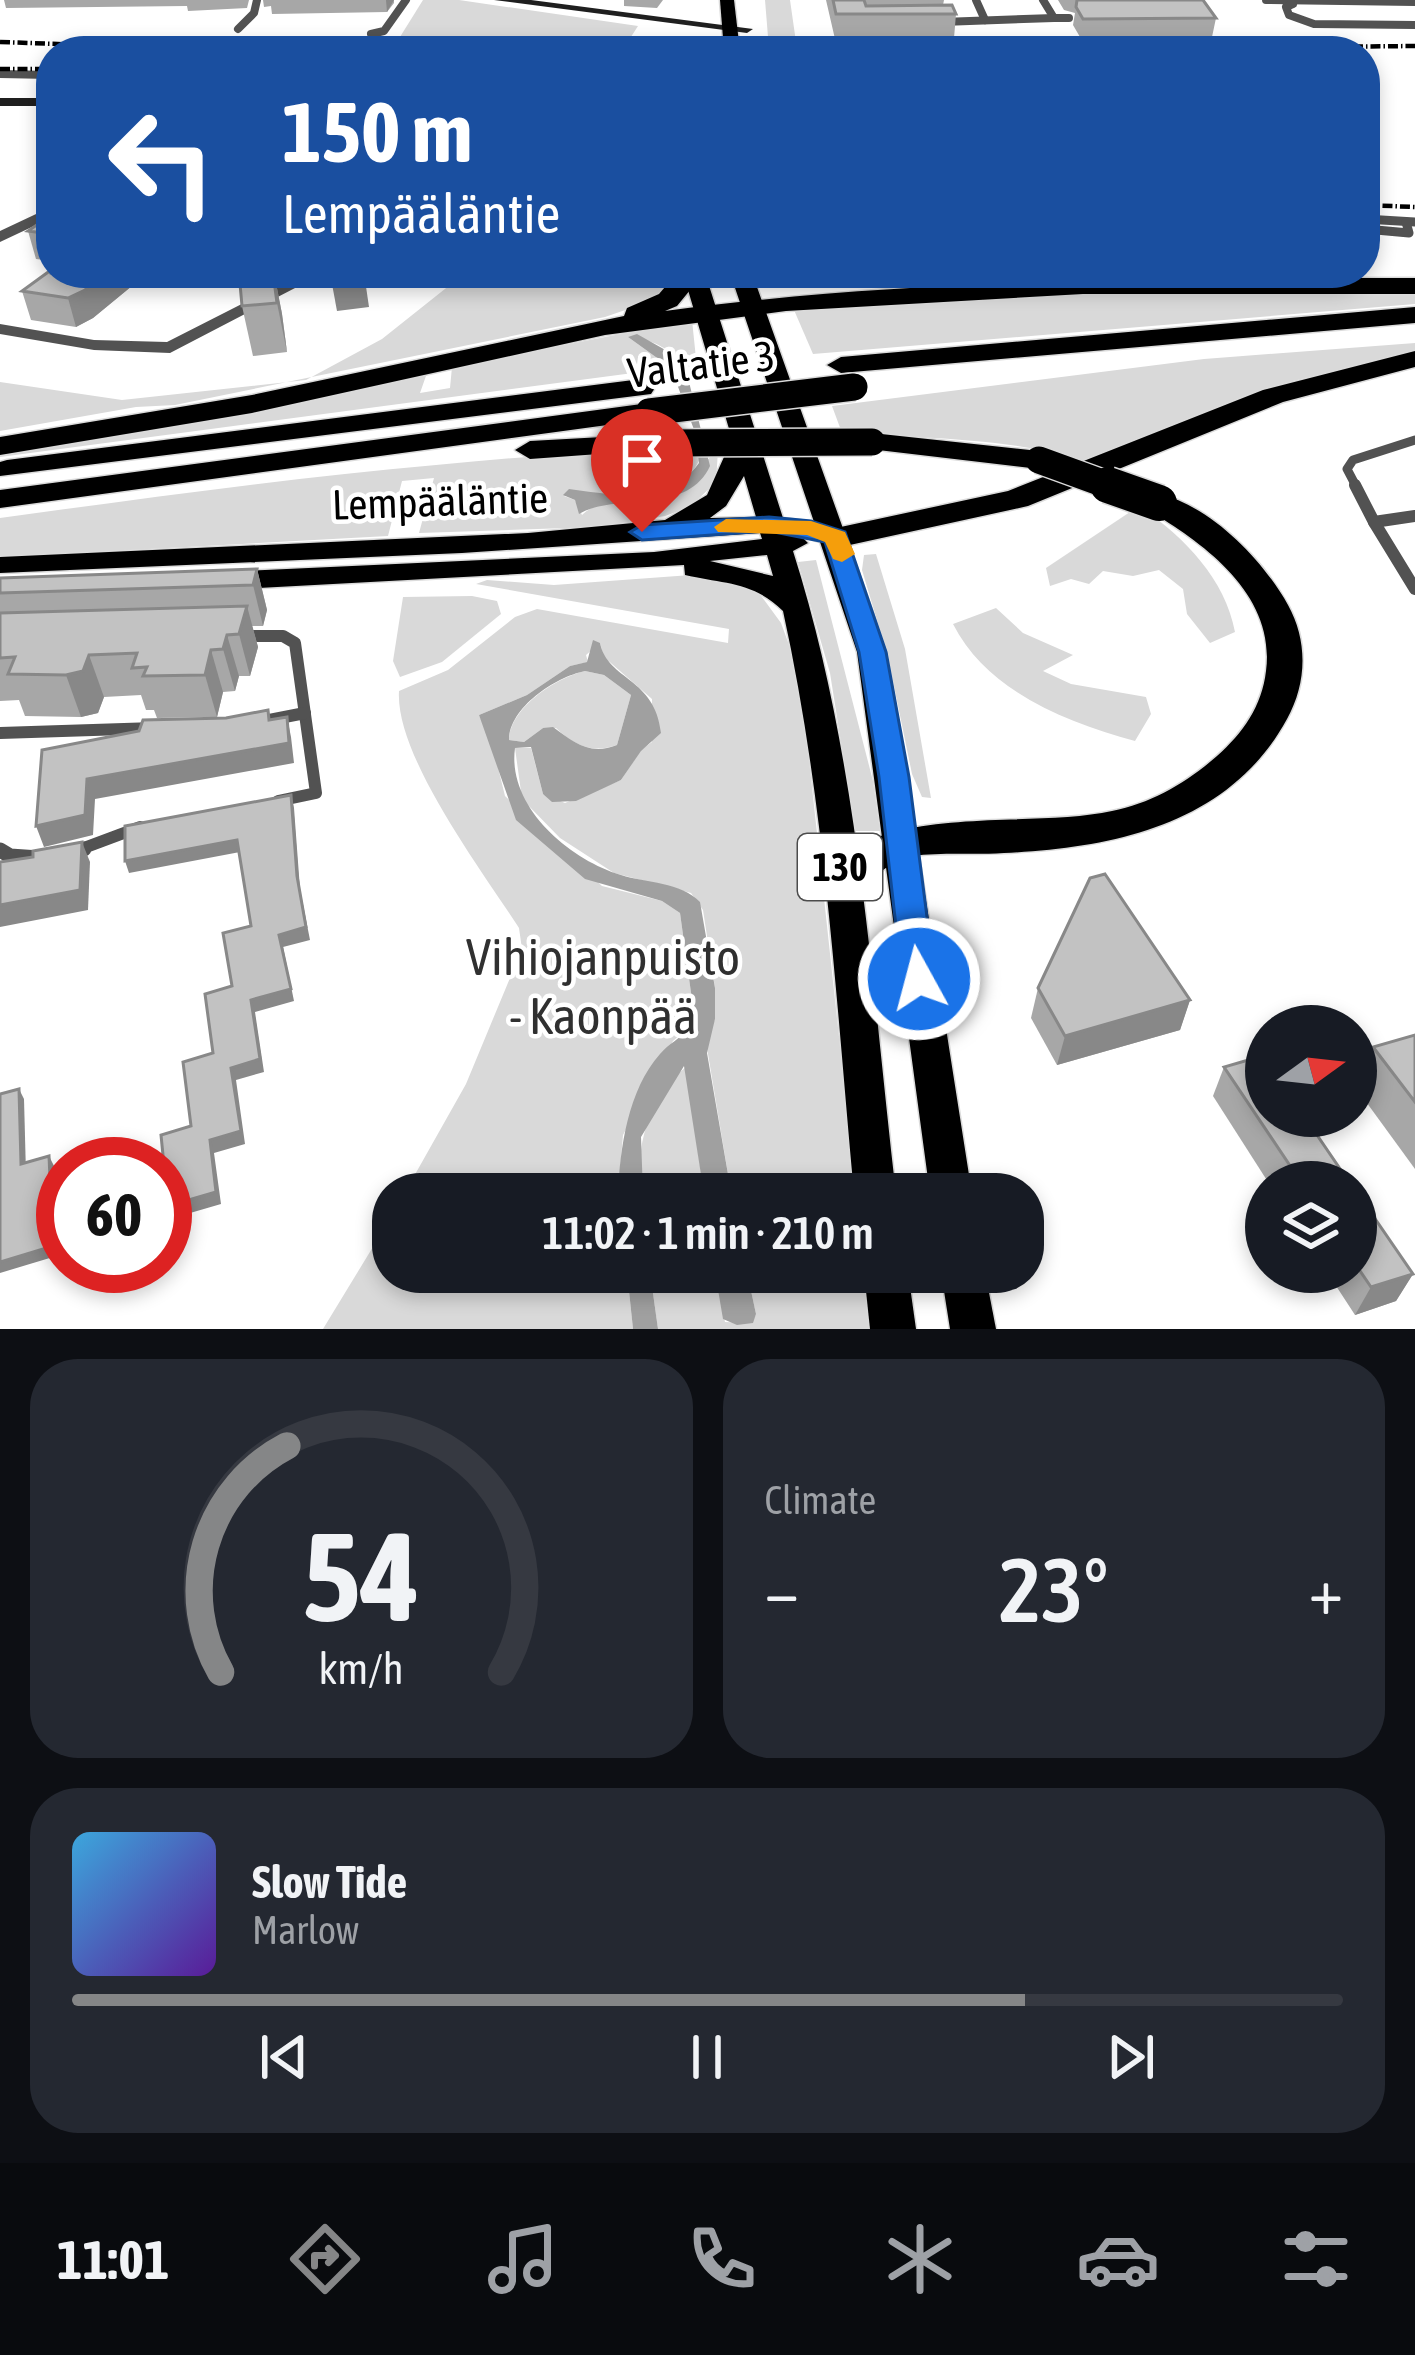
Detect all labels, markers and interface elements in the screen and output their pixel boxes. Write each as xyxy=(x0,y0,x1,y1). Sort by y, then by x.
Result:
icon: left xyxy=(84,84,240,240)
text: 150 m xyxy=(282,84,472,180)
text: Lempääläntie xyxy=(282,183,560,244)
street label: Valtatie 3 xyxy=(625,331,777,397)
pin xyxy=(591,409,693,532)
icon: arrive xyxy=(609,427,675,493)
street label: Lempääläntie xyxy=(331,473,549,529)
road number: 130 xyxy=(798,834,882,900)
position arrow xyxy=(856,916,982,1042)
park label: Vihiojanpuisto - Kaonpää xyxy=(466,927,740,1045)
north arrow xyxy=(1245,1005,1377,1137)
map controls xyxy=(1245,1005,1377,1293)
speed limit sign: 60 xyxy=(36,1137,192,1293)
button: layers xyxy=(1245,1161,1377,1293)
text: 11:02 · 1 min · 210 m xyxy=(542,1207,874,1259)
text: Climate xyxy=(765,1478,876,1522)
text: 54 xyxy=(303,1504,420,1647)
text: 23° xyxy=(999,1538,1108,1641)
text: − xyxy=(765,1552,799,1628)
text: + xyxy=(1309,1552,1343,1628)
text: km/h xyxy=(319,1643,404,1692)
text: Slow Tide xyxy=(252,1856,407,1908)
text: Marlow xyxy=(252,1908,359,1952)
icon: previous xyxy=(251,2024,317,2090)
icon: pause xyxy=(674,2024,740,2090)
icon: next xyxy=(1098,2024,1164,2090)
icon: directions xyxy=(283,2217,367,2301)
icon: music xyxy=(481,2217,565,2301)
icon: phone xyxy=(680,2217,764,2301)
icon: climate xyxy=(878,2217,962,2301)
icon: car xyxy=(1076,2217,1160,2301)
icon: filters xyxy=(1274,2217,1358,2301)
text: 11:01 xyxy=(57,2229,169,2290)

